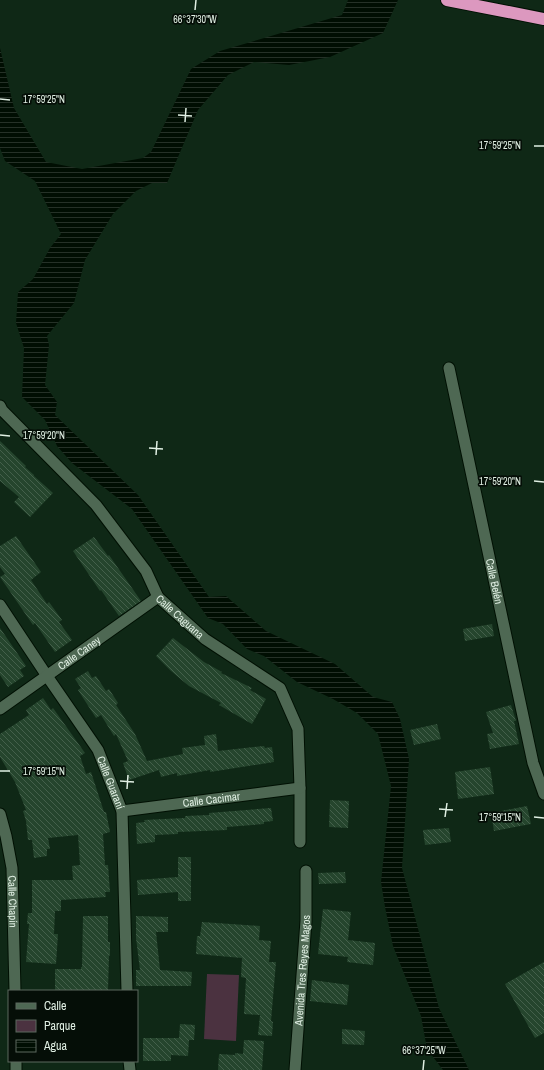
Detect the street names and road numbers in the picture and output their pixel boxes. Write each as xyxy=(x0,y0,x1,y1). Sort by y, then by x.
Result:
street label: Calle Belén xyxy=(483,557,506,605)
street label: Calle Caguana xyxy=(153,591,207,642)
street label: Calle Caney xyxy=(55,633,104,673)
street label: Calle Guaraní xyxy=(94,754,128,812)
street label: Calle Cacimar xyxy=(182,789,241,810)
street label: Calle Chapín xyxy=(5,875,20,928)
street label: Avenida Tres Reyes Magos xyxy=(291,914,313,1027)

